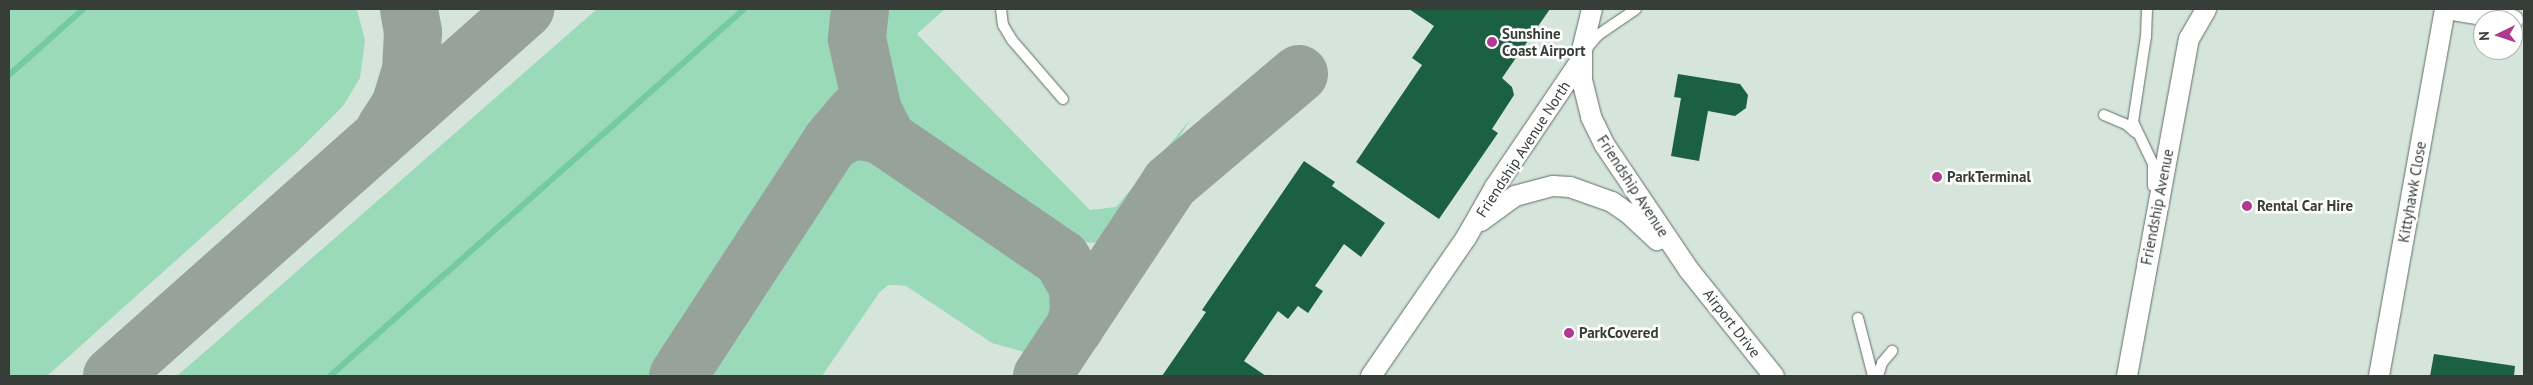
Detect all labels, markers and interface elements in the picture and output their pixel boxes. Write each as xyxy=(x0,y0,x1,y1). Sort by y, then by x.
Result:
north arrow xyxy=(2473,10,2523,60)
place label: Sunshine Coast Airport xyxy=(1502,24,1586,59)
text: N xyxy=(2475,31,2493,41)
marker: Sunshine Coast Airport xyxy=(1486,36,1498,48)
street label: Friendship Avenue North xyxy=(1472,77,1574,221)
street label: Friendship Avenue xyxy=(1593,132,1673,240)
street label: Kittyhawk Close xyxy=(2394,140,2430,244)
street label: Friendship Avenue xyxy=(2137,147,2177,267)
place label: ParkTerminal xyxy=(1947,168,2031,186)
marker: ParkTerminal xyxy=(1931,171,1943,183)
place label: Rental Car Hire xyxy=(2257,197,2353,215)
marker: Rental Car Hire xyxy=(2241,200,2253,212)
street label: Airport Drive xyxy=(1700,285,1764,361)
place label: ParkCovered xyxy=(1579,324,1659,342)
marker: ParkCovered xyxy=(1563,327,1575,339)

